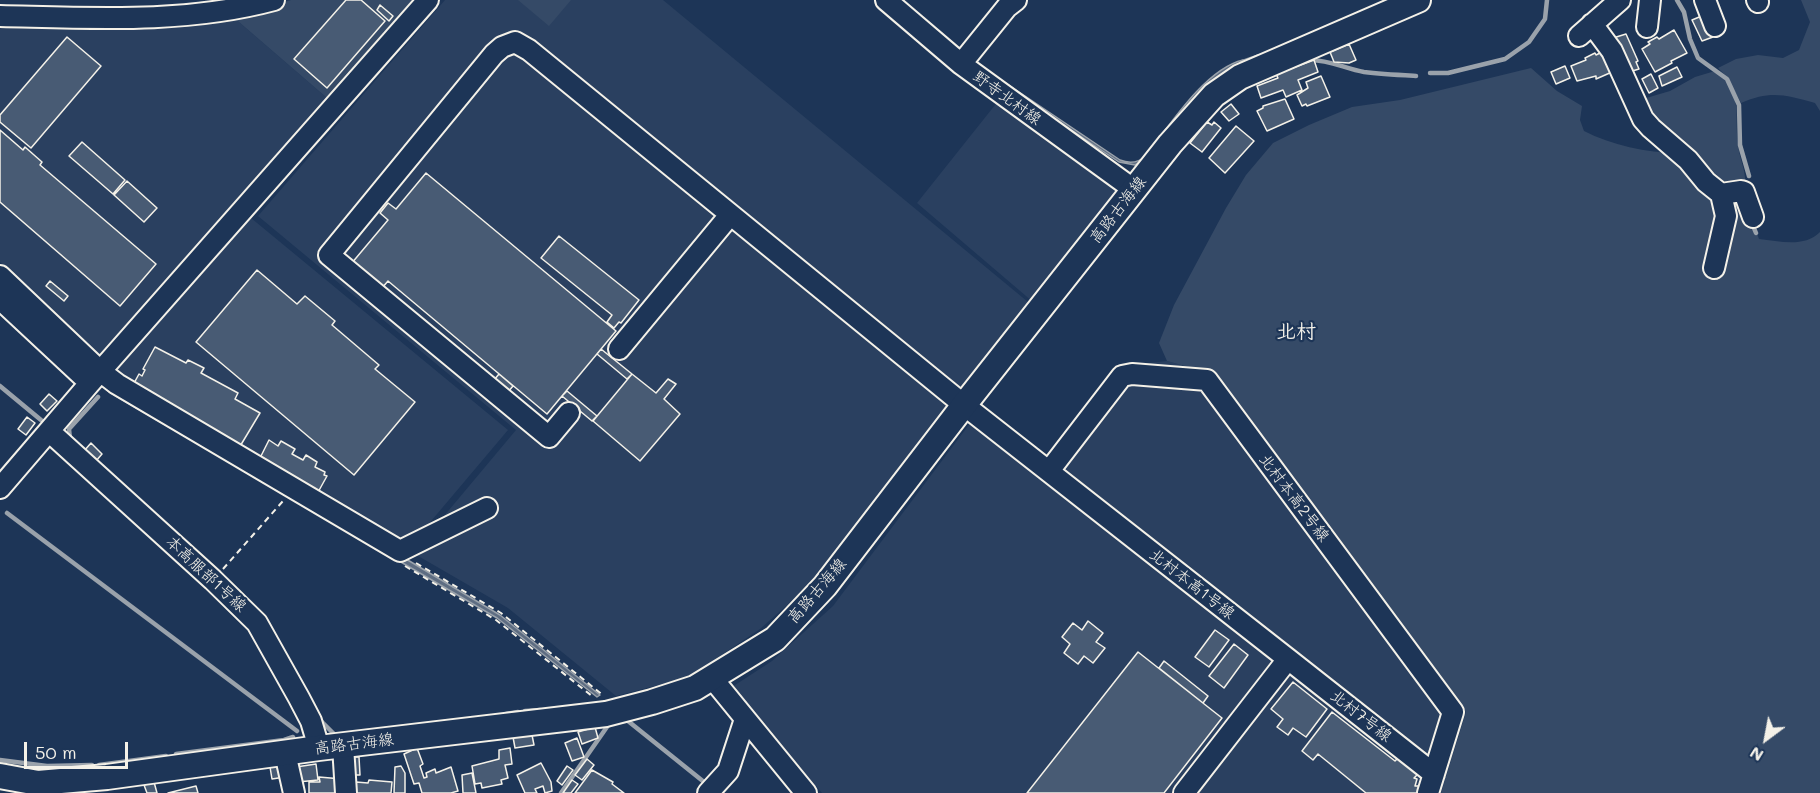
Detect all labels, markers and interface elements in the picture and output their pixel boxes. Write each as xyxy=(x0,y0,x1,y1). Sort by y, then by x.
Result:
street label: 野寺北村線 xyxy=(969,67,1045,129)
street label: 高路古海線 xyxy=(1086,173,1150,247)
district label: 北村 xyxy=(1276,320,1316,344)
street label: 北村本高2号線 xyxy=(1255,450,1333,546)
street label: 本高服部1号線 xyxy=(162,532,250,616)
street label: 北村本高1号線 xyxy=(1145,545,1239,623)
street label: 高路古海線 xyxy=(784,555,850,627)
street label: 北村7号線 xyxy=(1326,686,1396,746)
north arrow xyxy=(1736,709,1796,769)
scale bar xyxy=(27,730,130,768)
street label: 高路古海線 xyxy=(313,730,395,758)
text: 50 m xyxy=(35,740,77,764)
text: N xyxy=(1745,743,1767,767)

